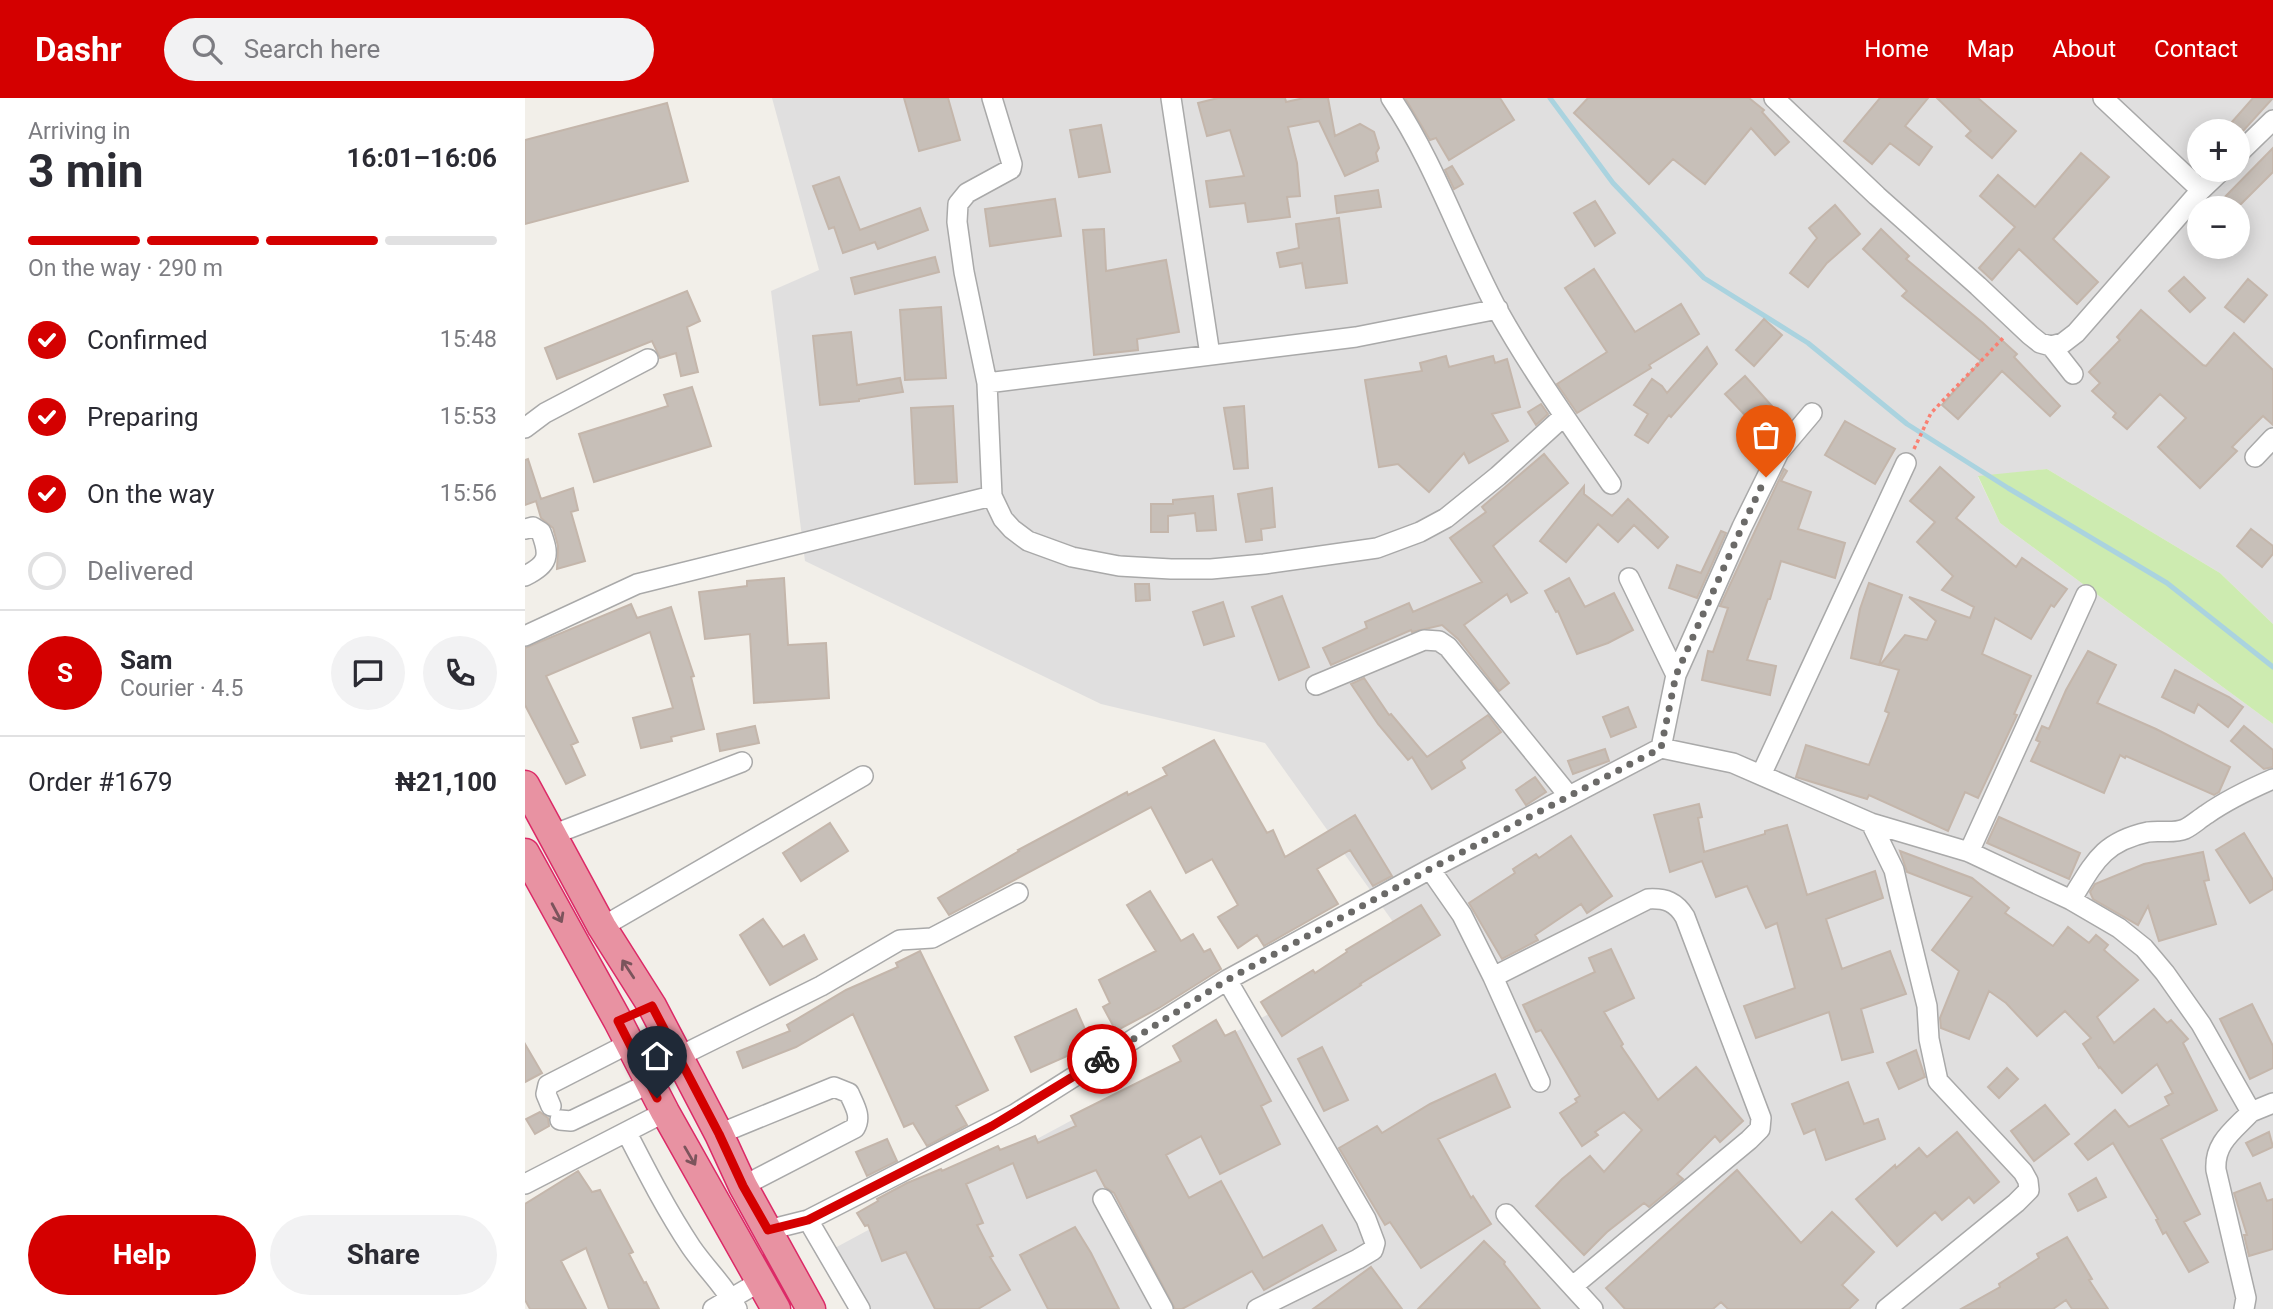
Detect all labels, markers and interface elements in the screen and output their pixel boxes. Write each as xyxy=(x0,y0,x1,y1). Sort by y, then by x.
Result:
search box xyxy=(164,18,654,81)
text: Dashr xyxy=(35,30,122,69)
icon: search xyxy=(188,30,226,68)
text: Search here xyxy=(244,34,380,64)
text: Home xyxy=(1864,35,1929,63)
text: Map xyxy=(1967,35,2014,63)
text: About xyxy=(2052,35,2116,63)
text: Contact xyxy=(2154,35,2238,63)
text: Arriving in xyxy=(28,118,131,145)
map controls xyxy=(2187,119,2250,259)
button: + xyxy=(2187,119,2250,182)
text: 16:01–16:06 xyxy=(347,143,497,173)
text: 3 min xyxy=(28,144,144,198)
button: − xyxy=(2187,196,2250,259)
text: On the way · 290 m xyxy=(28,255,223,282)
icon: check xyxy=(28,321,66,359)
text: Confirmed xyxy=(87,325,208,355)
text: 15:48 xyxy=(440,326,497,353)
icon: check xyxy=(28,398,66,436)
text: Preparing xyxy=(87,402,199,432)
text: 15:53 xyxy=(440,403,497,430)
pin xyxy=(1736,405,1796,477)
icon: bag xyxy=(1747,416,1785,454)
icon: check xyxy=(28,475,66,513)
text: On the way xyxy=(87,479,215,509)
text: 15:56 xyxy=(440,480,497,507)
text: Delivered xyxy=(87,556,194,586)
button: chat xyxy=(331,636,405,710)
button: phone xyxy=(423,636,497,710)
text: Sam xyxy=(120,645,172,675)
text: S xyxy=(57,658,73,688)
text: Courier · 4.5 xyxy=(120,675,243,702)
text: Order #1679 xyxy=(28,767,173,797)
text: ₦21,100 xyxy=(395,767,497,797)
one-way arrow xyxy=(551,902,564,923)
one-way arrow xyxy=(621,959,635,979)
courier xyxy=(1067,1024,1137,1094)
pin xyxy=(627,1026,687,1098)
icon: home xyxy=(638,1037,676,1075)
icon: bike xyxy=(1083,1040,1121,1078)
one-way arrow xyxy=(683,1145,697,1165)
button: Help xyxy=(28,1215,256,1295)
button: Share xyxy=(270,1215,497,1295)

